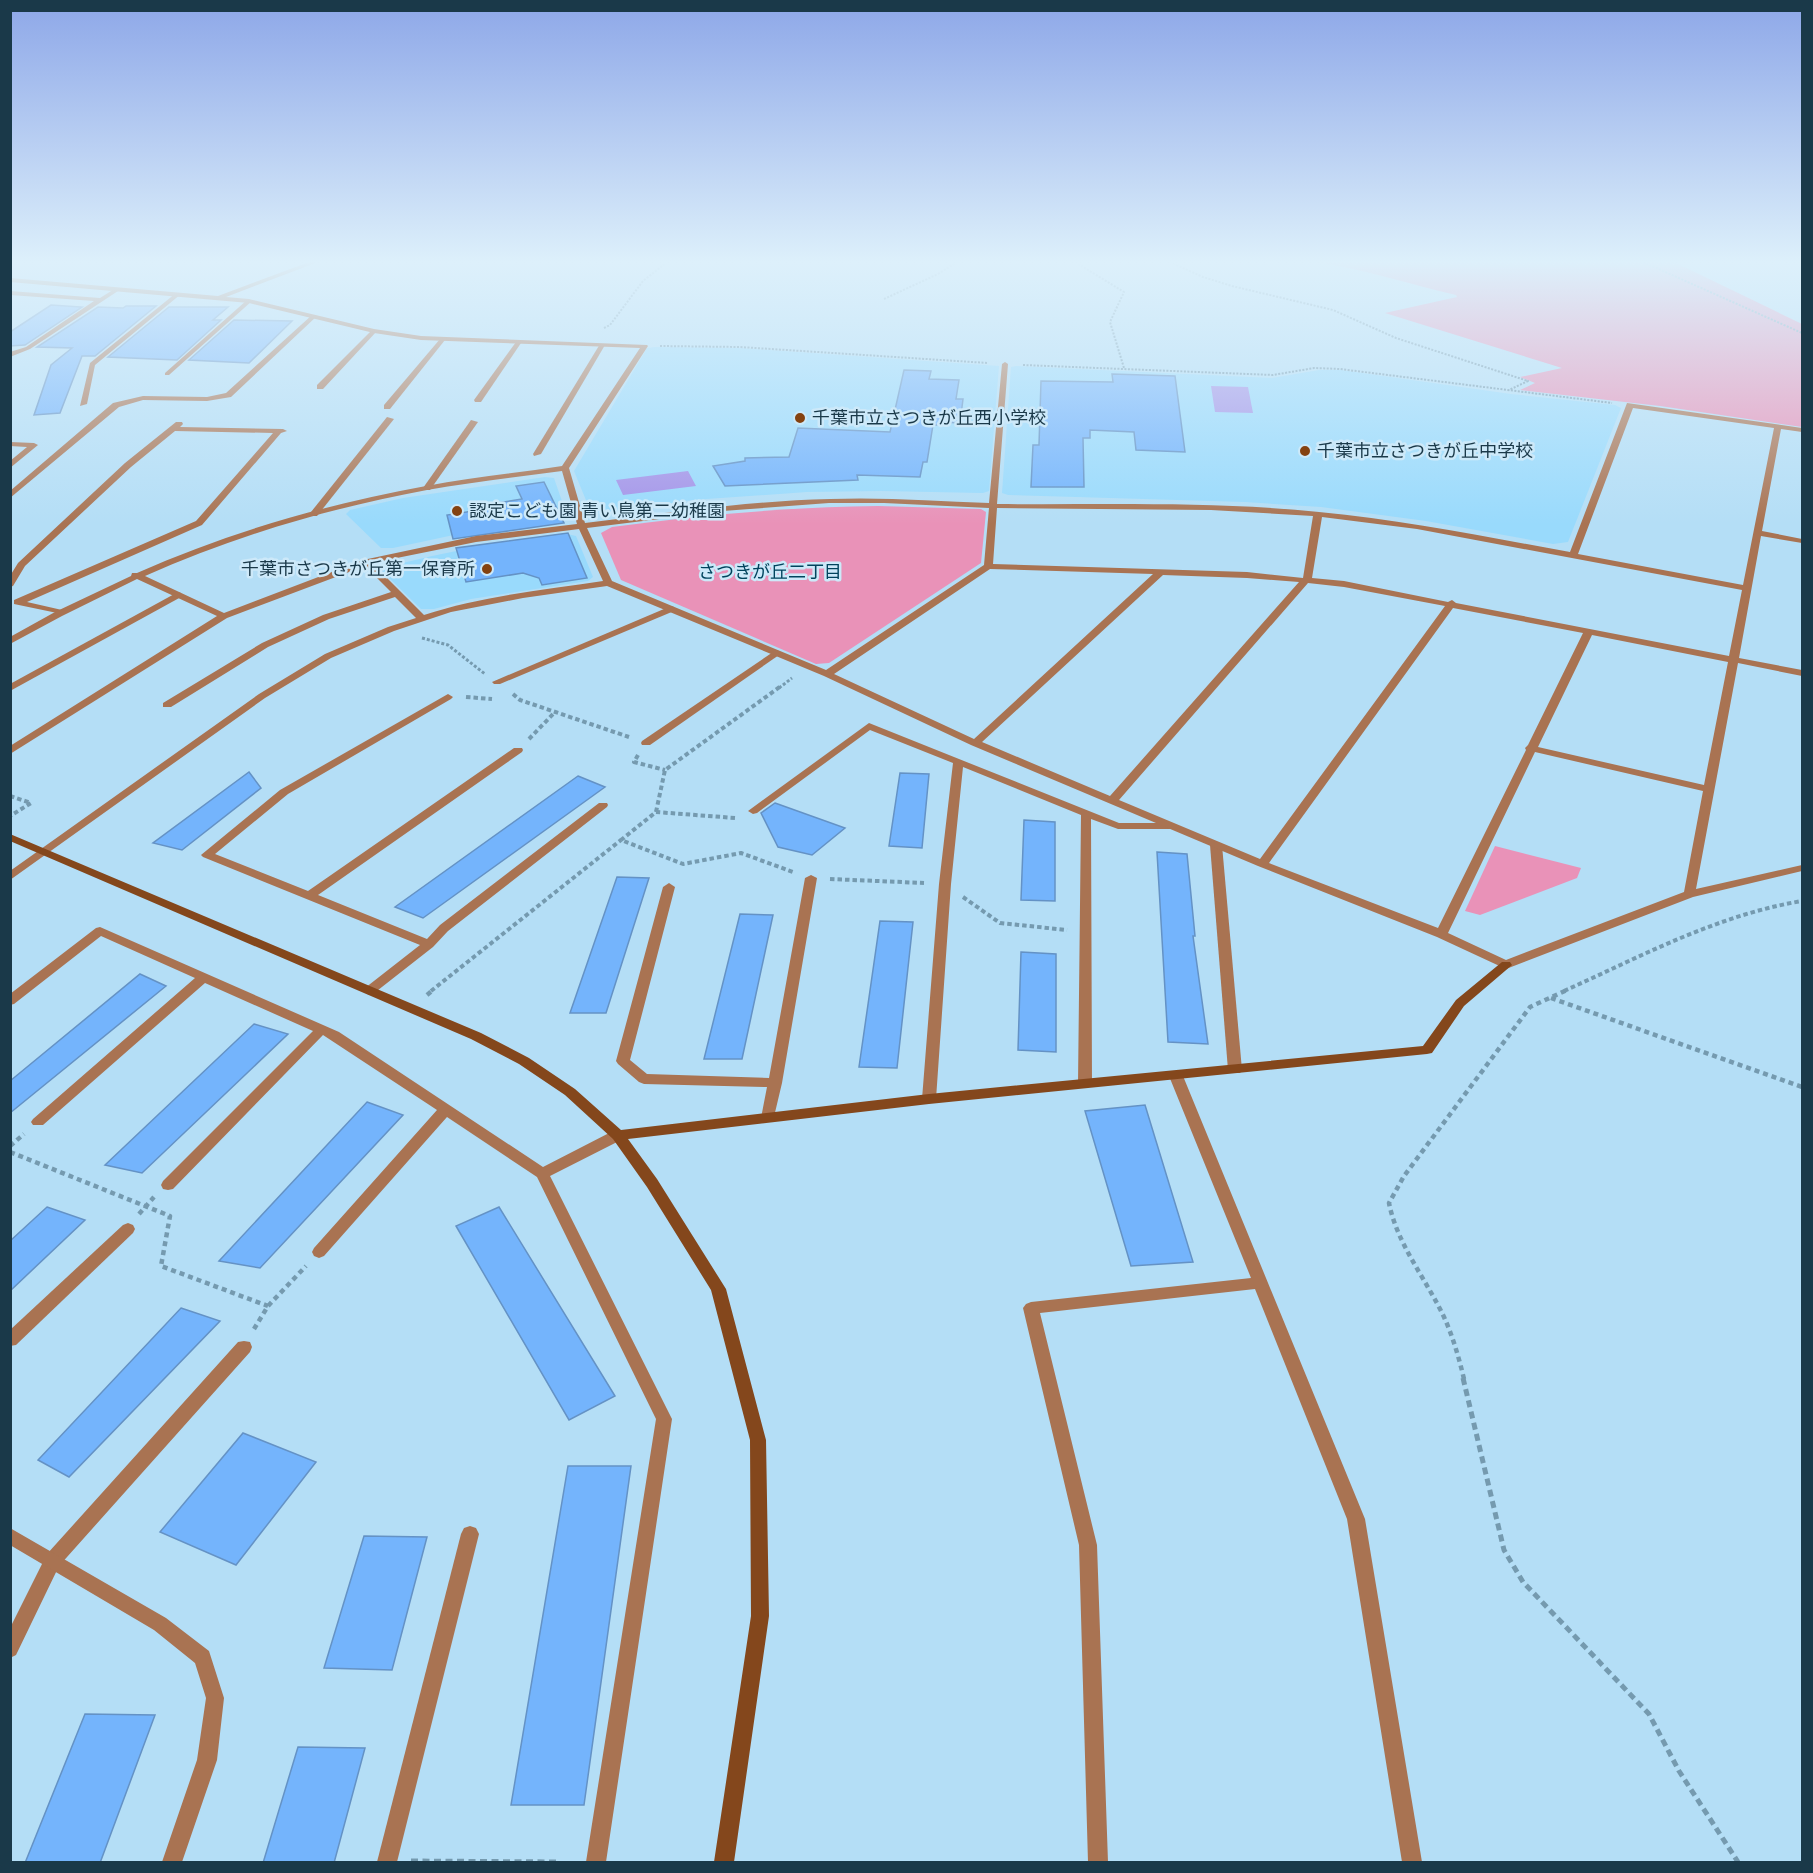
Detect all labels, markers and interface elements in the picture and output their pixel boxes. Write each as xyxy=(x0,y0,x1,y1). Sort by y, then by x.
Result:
place label: 千葉市立さつきが丘西小学校 xyxy=(812,407,1046,427)
marker: 千葉市立さつきが丘西小学校 xyxy=(793,411,807,425)
place label: 千葉市立さつきが丘中学校 xyxy=(1317,440,1533,460)
marker: 千葉市立さつきが丘中学校 xyxy=(1298,444,1312,458)
place label: 認定こども園 青い鳥第二幼稚園 xyxy=(469,500,725,520)
marker: 認定こども園 青い鳥第二幼稚園 xyxy=(450,504,464,518)
place label: 千葉市さつきが丘第一保育所 xyxy=(241,558,475,578)
district label: さつきが丘二丁目 xyxy=(698,561,842,581)
marker: 千葉市さつきが丘第一保育所 xyxy=(480,562,494,576)

